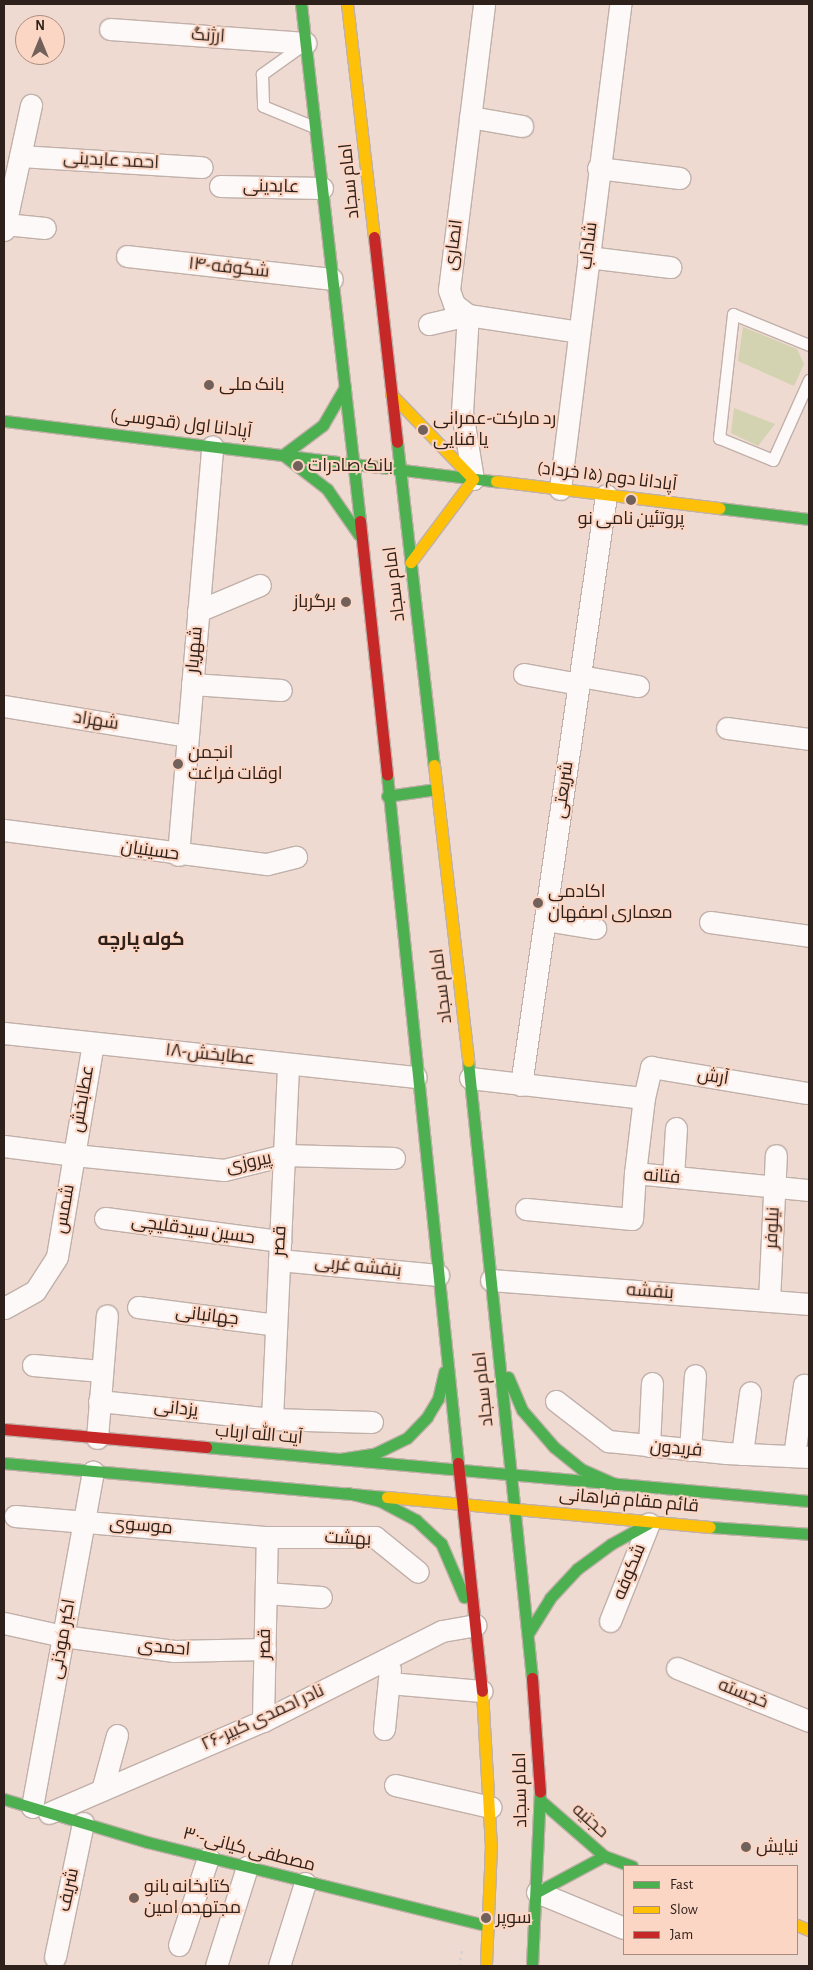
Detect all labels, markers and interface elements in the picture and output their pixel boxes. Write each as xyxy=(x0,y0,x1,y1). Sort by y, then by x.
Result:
north arrow xyxy=(15,15,65,65)
text: N xyxy=(35,19,45,33)
street label: ارژنگ xyxy=(190,24,226,48)
street label: امام سجاد xyxy=(335,142,365,220)
street label: احمد عابدینی xyxy=(63,148,159,174)
street label: عابدینی xyxy=(243,176,299,198)
street label: انصاری xyxy=(440,218,468,272)
street label: شاداب xyxy=(575,221,603,271)
street label: ۱۴-شکوفه xyxy=(187,253,271,283)
place label: بانک ملی xyxy=(219,374,285,396)
marker: بانک ملی xyxy=(203,379,215,391)
street label: آپادانا اول (قدوسی) xyxy=(109,405,253,443)
place label: رد مارکت-عمرانی یا فنایی xyxy=(433,409,556,452)
marker: رد مارکت-عمرانی یا فنایی xyxy=(417,424,429,436)
place label: بانک صادرات xyxy=(308,455,393,477)
street label: آپادانا دوم (۱۵ خرداد) xyxy=(536,458,678,496)
marker: بانک صادرات xyxy=(292,460,304,472)
marker: پروتئین نامی نو xyxy=(625,494,637,506)
place label: پروتئین نامی نو xyxy=(578,508,684,530)
street label: امام سجاد xyxy=(380,545,410,623)
place label: برگرباز xyxy=(293,591,336,613)
marker: برگرباز xyxy=(340,596,352,608)
street label: شهریار xyxy=(182,626,208,674)
street label: شهزاد xyxy=(72,707,120,735)
place label: انجمن اوقات فراغت xyxy=(188,743,283,786)
marker: انجمن اوقات فراغت xyxy=(172,758,184,770)
street label: شریعتی xyxy=(549,760,579,820)
street label: حسینیان xyxy=(119,836,181,866)
place label: اکادمی معماری اصفهان xyxy=(548,882,673,924)
marker: اکادمی معماری اصفهان xyxy=(532,897,544,909)
district label: کوله پارچه xyxy=(97,929,185,951)
street label: امام سجاد xyxy=(427,947,457,1025)
street label: ۱۸-عطابخش xyxy=(164,1040,256,1070)
street label: عطابخش xyxy=(66,1064,100,1134)
street label: آرش xyxy=(696,1064,730,1090)
street label: پیروزی xyxy=(224,1148,274,1178)
street label: فتانه xyxy=(643,1165,681,1189)
street label: شمس xyxy=(50,1183,80,1235)
street label: نیلوفر xyxy=(761,1206,785,1250)
street label: حسین سیدقلیچی xyxy=(130,1211,256,1249)
street label: قصر xyxy=(268,1225,292,1257)
street label: بنفشه غربی xyxy=(313,1252,403,1282)
street label: بنفشه xyxy=(626,1280,674,1304)
street label: جهانبانی xyxy=(174,1301,240,1331)
street label: امام سجاد xyxy=(469,1350,499,1428)
street label: یزدانی xyxy=(153,1396,199,1422)
street label: آیت الله ارباب xyxy=(214,1420,304,1450)
street label: فریدون xyxy=(649,1436,703,1462)
street label: قائم مقام فراهانی xyxy=(558,1484,700,1518)
street label: موسوی xyxy=(108,1512,174,1540)
street label: بهشت xyxy=(324,1527,372,1551)
street label: شکوفه xyxy=(609,1541,651,1603)
street label: اکبر موذنی xyxy=(45,1597,81,1681)
street label: قصر xyxy=(254,1628,276,1660)
street label: احمدی xyxy=(137,1635,191,1661)
street label: خجسته xyxy=(715,1674,771,1714)
street label: ۲۶-نادر احمدی کبیر xyxy=(198,1680,328,1756)
street label: امام سجاد xyxy=(510,1752,532,1828)
street label: حجتیه xyxy=(567,1799,613,1843)
street label: ۳۰-مصطفی کیانی xyxy=(181,1823,317,1877)
place label: نیایش xyxy=(756,1836,799,1858)
marker: نیایش xyxy=(740,1841,752,1853)
legend xyxy=(623,1865,798,1955)
street label: شریف xyxy=(54,1866,84,1914)
place label: کتابخانه بانو مجتهده امین xyxy=(144,1877,241,1920)
text: Fast xyxy=(670,1877,693,1892)
marker: کتابخانه بانو مجتهده امین xyxy=(128,1892,140,1904)
text: Slow xyxy=(670,1902,698,1917)
place label: سوپر xyxy=(496,1907,531,1929)
marker: سوپر xyxy=(480,1912,492,1924)
text: Jam xyxy=(670,1927,693,1942)

